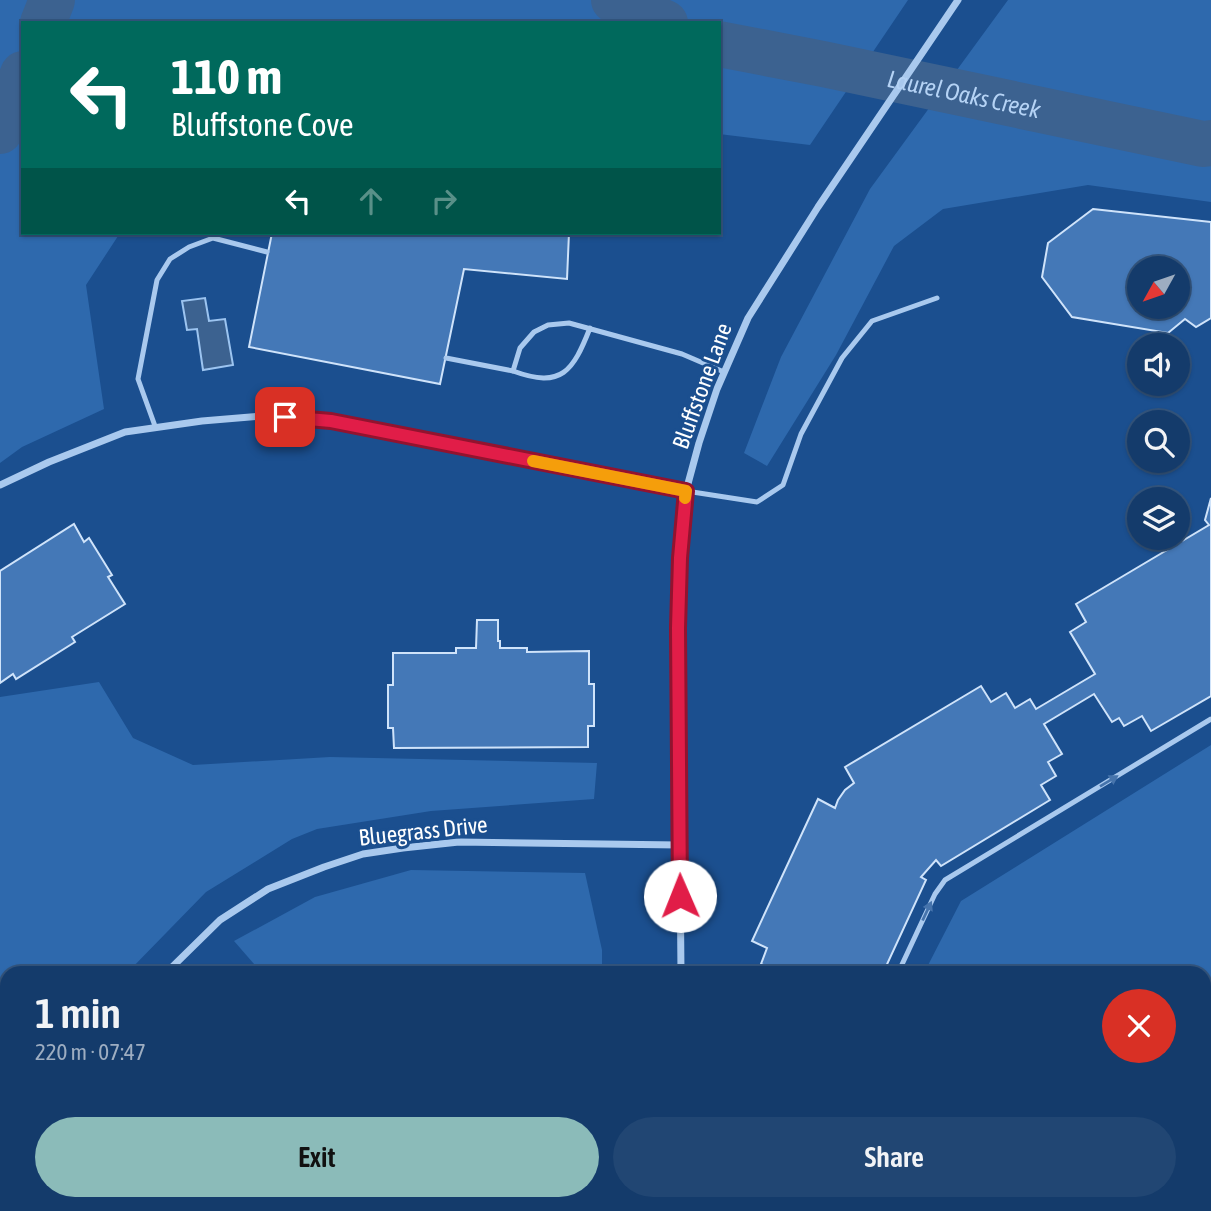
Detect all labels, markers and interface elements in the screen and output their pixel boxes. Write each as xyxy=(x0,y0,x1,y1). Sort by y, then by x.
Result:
text: 110 m xyxy=(171,48,282,104)
icon: left xyxy=(56,49,147,140)
water label: Laurel Oaks Creek xyxy=(885,64,1043,123)
text: Bluffstone Cove xyxy=(171,106,354,143)
icon: left xyxy=(279,182,317,220)
icon: ahead xyxy=(352,182,390,220)
icon: right xyxy=(425,182,463,220)
north arrow xyxy=(1127,256,1190,318)
map controls xyxy=(1127,256,1190,550)
street label: Bluffstone Lane xyxy=(667,320,737,452)
button: sound xyxy=(1127,333,1190,396)
pin xyxy=(255,387,315,447)
icon: arrive xyxy=(266,398,304,436)
button: search xyxy=(1127,410,1190,473)
button: layers xyxy=(1127,487,1190,550)
one-way arrow xyxy=(1100,775,1119,788)
street label: Bluegrass Drive xyxy=(357,811,489,851)
position arrow xyxy=(643,859,717,933)
one-way arrow xyxy=(921,901,933,921)
text: 1 min xyxy=(35,989,121,1037)
button: close xyxy=(1102,989,1176,1063)
text: 220 m · 07:47 xyxy=(35,1039,146,1065)
button: Exit xyxy=(35,1117,599,1197)
button: Share xyxy=(613,1117,1176,1197)

